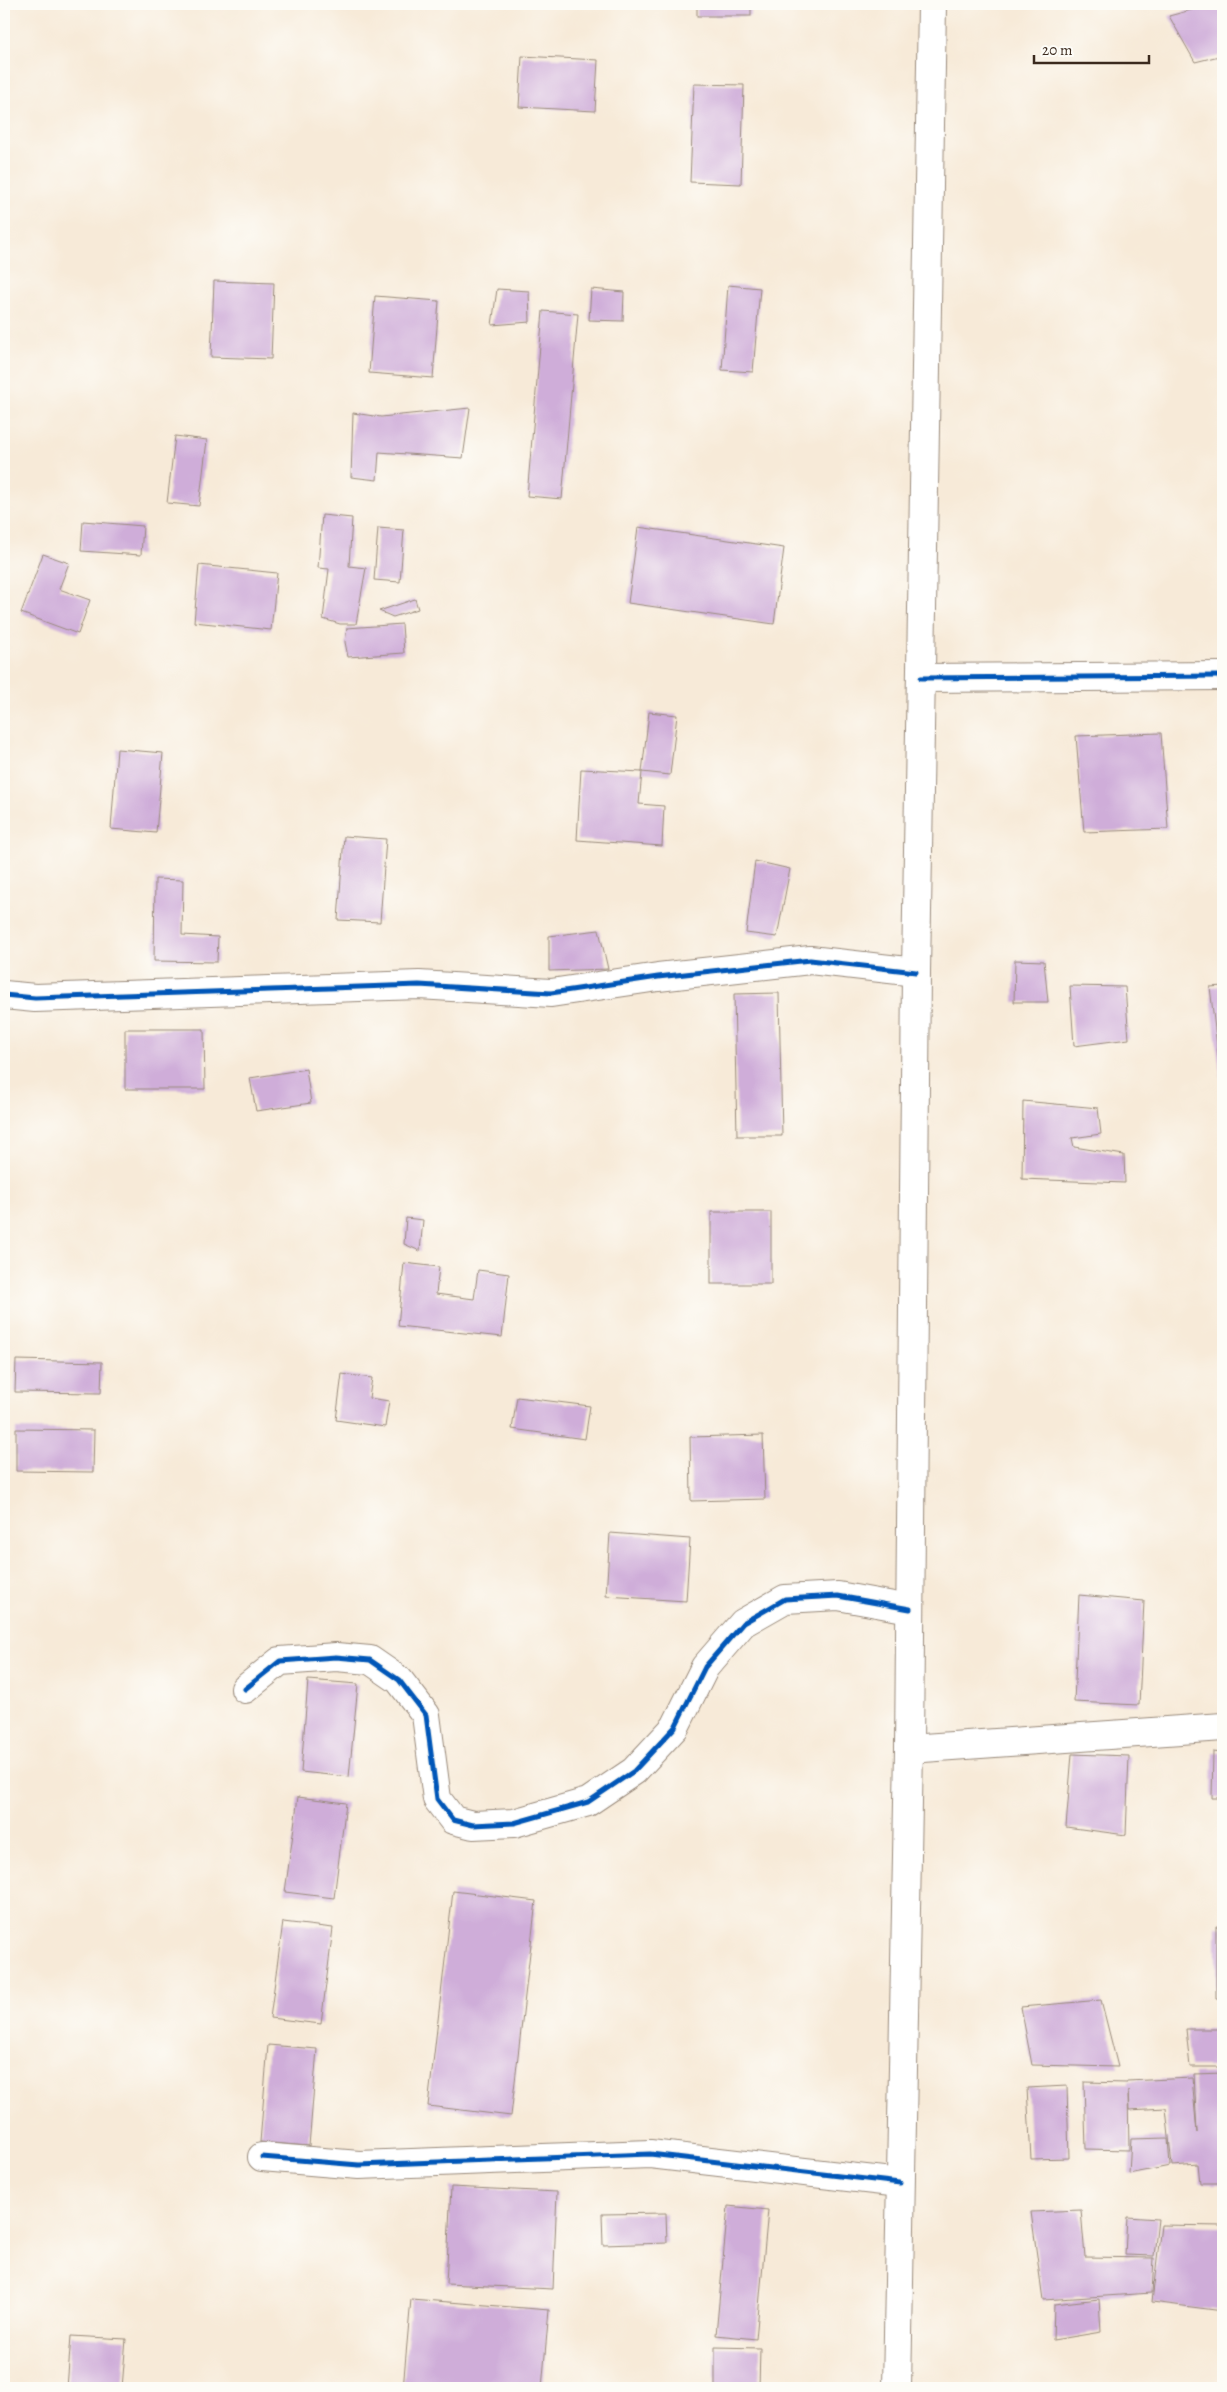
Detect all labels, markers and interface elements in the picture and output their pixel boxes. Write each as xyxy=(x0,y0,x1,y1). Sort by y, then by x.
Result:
scale bar xyxy=(1034,32,1150,64)
text: 20 m xyxy=(1042,40,1073,60)

